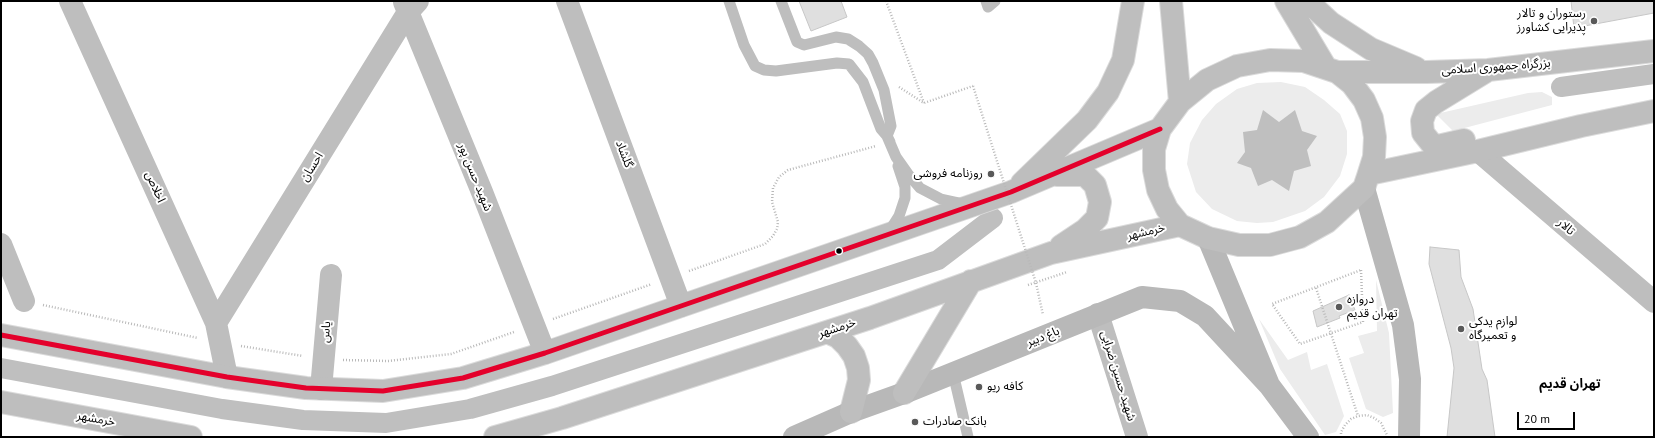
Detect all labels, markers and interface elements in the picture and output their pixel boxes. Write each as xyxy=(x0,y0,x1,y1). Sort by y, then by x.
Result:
place label: رستوران و تالار پذیرایی کشاورز xyxy=(1517,7,1586,35)
marker: رستوران و تالار پذیرایی کشاورز xyxy=(1589,16,1599,26)
street label: بزرگراه جمهوری اسلامی xyxy=(1441,56,1551,78)
street label: گلشاد xyxy=(612,138,636,170)
street label: شهید حسن پور xyxy=(455,141,495,213)
street label: احسان xyxy=(297,150,327,184)
place label: روزنامه فروشی xyxy=(913,167,983,181)
street label: اخلاص xyxy=(142,169,168,205)
marker: روزنامه فروشی xyxy=(986,169,996,179)
street label: تالار xyxy=(1554,216,1578,238)
street label: خرمشهر xyxy=(1126,221,1166,243)
unlabelled marker xyxy=(834,246,844,256)
place label: دروازه تهران قدیم xyxy=(1347,293,1397,321)
marker: دروازه تهران قدیم xyxy=(1334,302,1344,312)
street label: خرمشهر xyxy=(816,315,858,341)
place label: لوازم یدکی و تعمیرگاه xyxy=(1469,315,1517,343)
street label: یاس xyxy=(318,321,334,343)
street label: باغ دبیر xyxy=(1024,324,1062,350)
marker: لوازم یدکی و تعمیرگاه xyxy=(1456,324,1466,334)
street label: شهید حسین ضرابی xyxy=(1097,329,1139,423)
district label: تهران قدیم xyxy=(1539,376,1601,392)
place label: کافه ریو xyxy=(987,380,1023,394)
marker: کافه ریو xyxy=(974,382,984,392)
scale bar xyxy=(1519,404,1577,430)
street label: خرمشهر xyxy=(76,409,116,429)
text: 20 m xyxy=(1524,411,1550,426)
place label: بانک صادرات xyxy=(923,415,987,429)
marker: بانک صادرات xyxy=(910,417,920,427)

